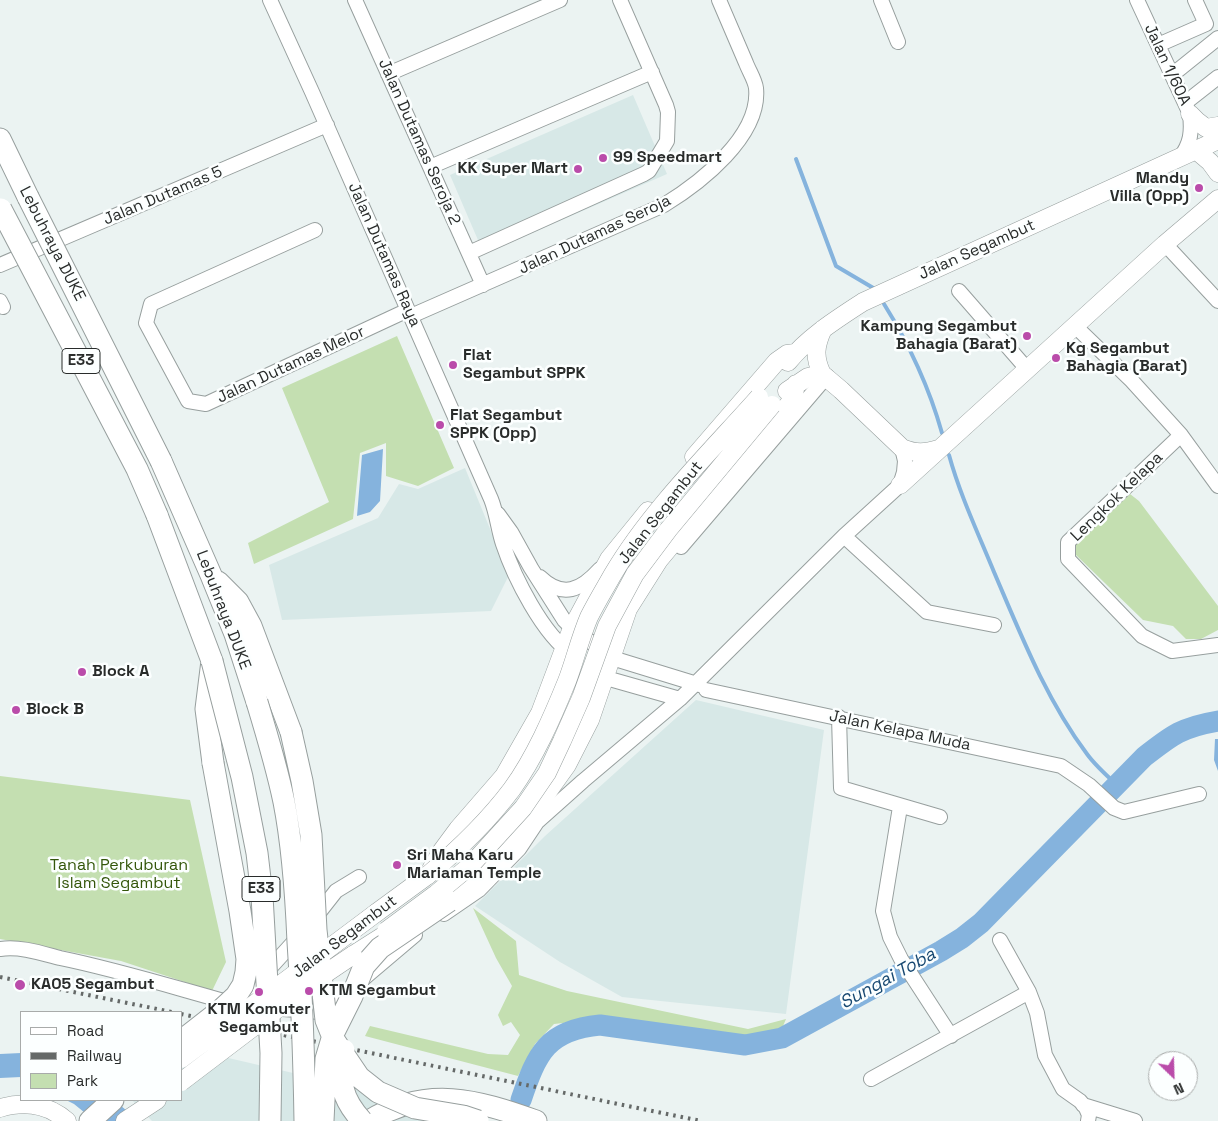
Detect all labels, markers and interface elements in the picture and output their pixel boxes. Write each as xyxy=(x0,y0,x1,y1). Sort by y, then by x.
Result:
street label: Jalan 1/60A xyxy=(1140,21,1194,109)
street label: Jalan Dutamas Seroja 2 xyxy=(374,56,464,228)
place label: 99 Speedmart xyxy=(613,148,722,168)
marker: 99 Speedmart xyxy=(597,152,609,164)
place label: KK Super Mart xyxy=(458,159,568,179)
street label: Jalan Dutamas 5 xyxy=(101,162,225,230)
marker: KK Super Mart xyxy=(572,163,584,175)
place label: Mandy Villa (Opp) xyxy=(1110,169,1189,207)
street label: Jalan Dutamas Raya xyxy=(344,180,424,330)
marker: Mandy Villa (Opp) xyxy=(1193,182,1205,194)
street label: Lebuhraya DUKE xyxy=(15,184,89,304)
street label: Jalan Dutamas Seroja xyxy=(516,191,674,279)
street label: Jalan Segambut xyxy=(916,216,1038,284)
place label: Kampung Segambut Bahagia (Barat) xyxy=(860,317,1017,355)
street label: Jalan Dutamas Melor xyxy=(214,322,368,408)
marker: Kampung Segambut Bahagia (Barat) xyxy=(1021,330,1033,342)
place label: Kg Segambut Bahagia (Barat) xyxy=(1066,339,1187,377)
place label: Flat Segambut SPPK xyxy=(463,346,586,384)
road number: E33 xyxy=(62,348,100,374)
marker: Kg Segambut Bahagia (Barat) xyxy=(1050,352,1062,364)
marker: Flat Segambut SPPK xyxy=(447,359,459,371)
place label: Flat Segambut SPPK (Opp) xyxy=(450,406,562,444)
marker: Flat Segambut SPPK (Opp) xyxy=(434,419,446,431)
street label: Lengkok Kelapa xyxy=(1067,448,1167,546)
street label: Jalan Segambut xyxy=(615,458,707,568)
street label: Lebuhraya DUKE xyxy=(191,548,255,672)
place label: Block A xyxy=(92,662,149,682)
marker: Block A xyxy=(76,666,88,678)
place label: Block B xyxy=(26,700,84,720)
marker: Block B xyxy=(10,704,22,716)
street label: Jalan Kelapa Muda xyxy=(828,707,972,755)
place label: Sri Maha Karu Mariaman Temple xyxy=(407,846,542,884)
park label: Tanah Perkuburan Islam Segambut xyxy=(50,856,188,894)
marker: Sri Maha Karu Mariaman Temple xyxy=(391,859,403,871)
road number: E33 xyxy=(242,876,280,902)
street label: Jalan Segambut xyxy=(289,892,401,982)
water label: Sungai Toba xyxy=(836,944,940,1014)
place label: KA05 Segambut xyxy=(31,975,155,995)
marker: KA05 Segambut xyxy=(13,978,27,992)
place label: KTM Segambut xyxy=(319,981,436,1001)
marker: KTM Segambut xyxy=(303,985,315,997)
marker: KTM Komuter Segambut xyxy=(253,986,265,998)
place label: KTM Komuter Segambut xyxy=(207,1000,311,1038)
legend xyxy=(20,1011,182,1101)
text: Road xyxy=(67,1021,104,1040)
text: Railway xyxy=(67,1046,122,1065)
north arrow xyxy=(1148,1051,1198,1101)
text: Park xyxy=(67,1071,98,1090)
text: N xyxy=(1171,1079,1187,1099)

